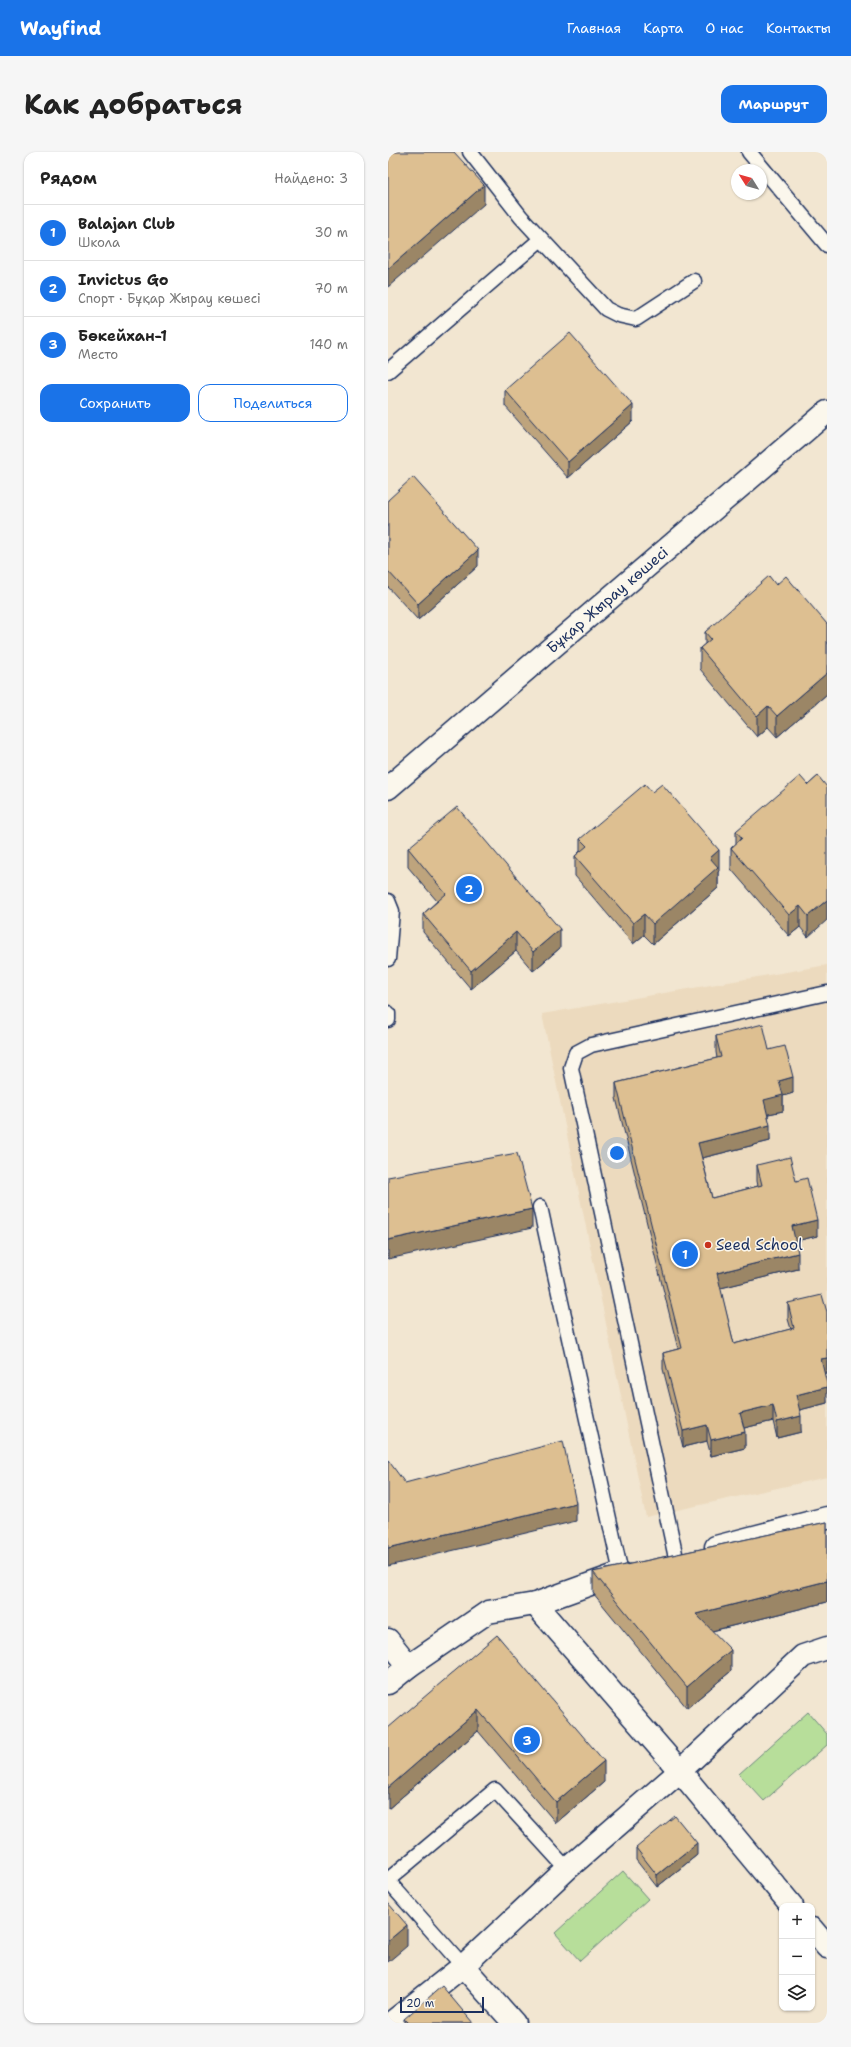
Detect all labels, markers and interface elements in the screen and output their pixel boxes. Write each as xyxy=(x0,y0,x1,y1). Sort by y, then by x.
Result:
text: Wayfind xyxy=(20,16,101,41)
text: Главная xyxy=(567,19,621,37)
text: Карта xyxy=(643,19,683,37)
text: О нас xyxy=(705,19,744,37)
text: Контакты xyxy=(766,19,831,37)
text: Как добраться xyxy=(24,85,243,123)
button: Маршрут xyxy=(721,85,827,123)
north arrow xyxy=(731,164,767,200)
text: Рядом xyxy=(40,167,97,189)
text: Найдено: 3 xyxy=(274,170,348,187)
text: Balajan Club xyxy=(78,214,175,234)
text: 1 xyxy=(50,224,56,241)
text: 30 m xyxy=(314,224,348,241)
text: Школа xyxy=(78,234,120,251)
text: Invictus Go xyxy=(78,270,169,290)
text: 2 xyxy=(48,280,58,297)
text: 70 m xyxy=(314,280,348,297)
text: Спорт · Бұқар Жырау көшесі xyxy=(78,290,261,307)
text: Бөкейхан-1 xyxy=(78,326,167,346)
text: 3 xyxy=(48,336,58,353)
text: 140 m xyxy=(309,336,348,353)
text: Место xyxy=(78,346,118,363)
button: Сохранить xyxy=(40,384,190,422)
button: Поделиться xyxy=(198,384,348,422)
street label: Бұқар Жырау көшесі xyxy=(542,542,673,658)
pin: 2 xyxy=(456,874,482,904)
your location xyxy=(607,1143,627,1163)
place label: Seed School xyxy=(716,1235,803,1255)
pin: 1 xyxy=(672,1239,698,1269)
marker: Seed School xyxy=(703,1240,713,1250)
pin: 3 xyxy=(514,1725,540,1755)
map controls xyxy=(779,1903,815,2011)
button: + xyxy=(779,1903,815,1939)
button: − xyxy=(779,1939,815,1975)
button: layers xyxy=(779,1975,815,2011)
scale bar xyxy=(400,1995,484,2014)
text: 20 m xyxy=(406,1996,434,2011)

